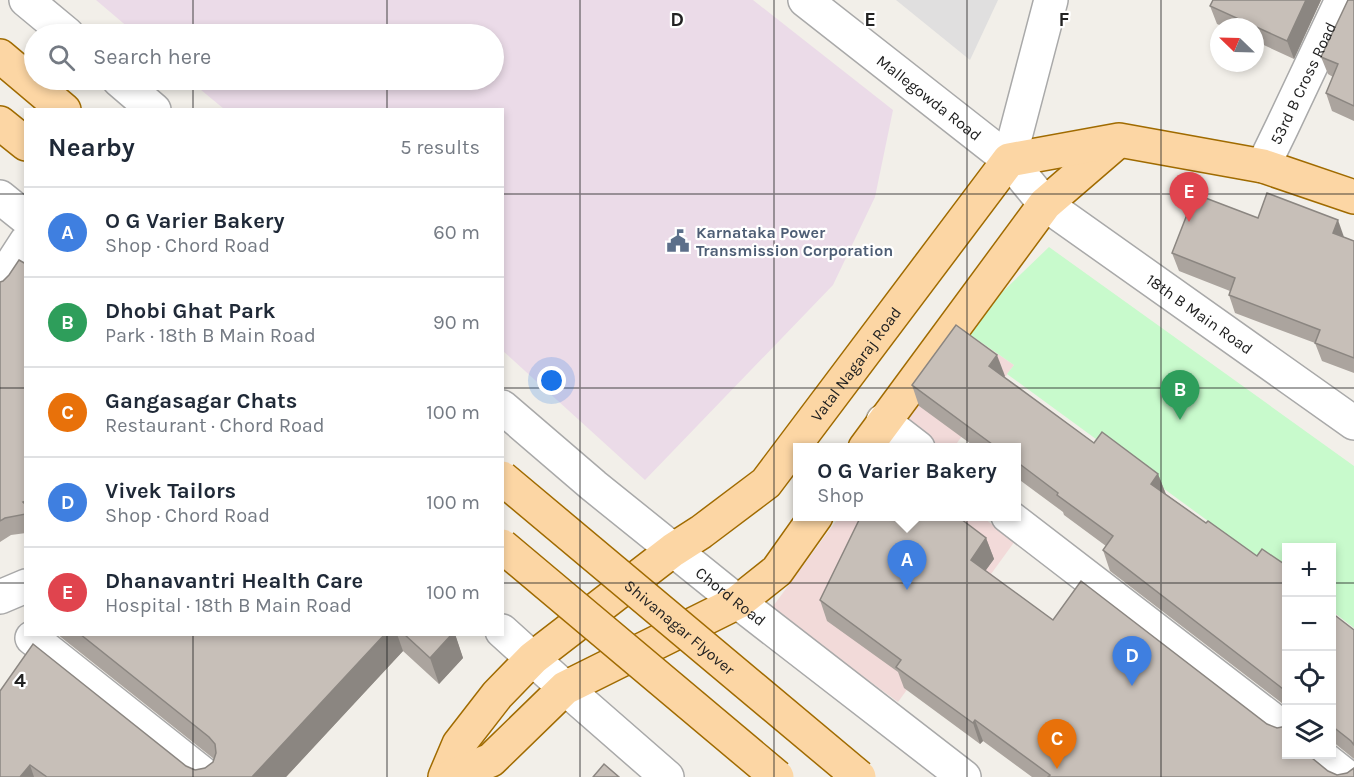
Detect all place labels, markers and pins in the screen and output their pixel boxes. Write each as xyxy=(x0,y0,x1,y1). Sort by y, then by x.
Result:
pin: E xyxy=(1170,172,1208,222)
place label: Karnataka Power Transmission Corporation xyxy=(696,223,893,260)
public building icon: Karnataka Power Transmission Corporation xyxy=(665,228,691,254)
pin: B xyxy=(1160,370,1200,420)
pin: A xyxy=(888,540,926,590)
pin: D xyxy=(1112,636,1152,686)
pin: C xyxy=(1038,720,1076,769)

